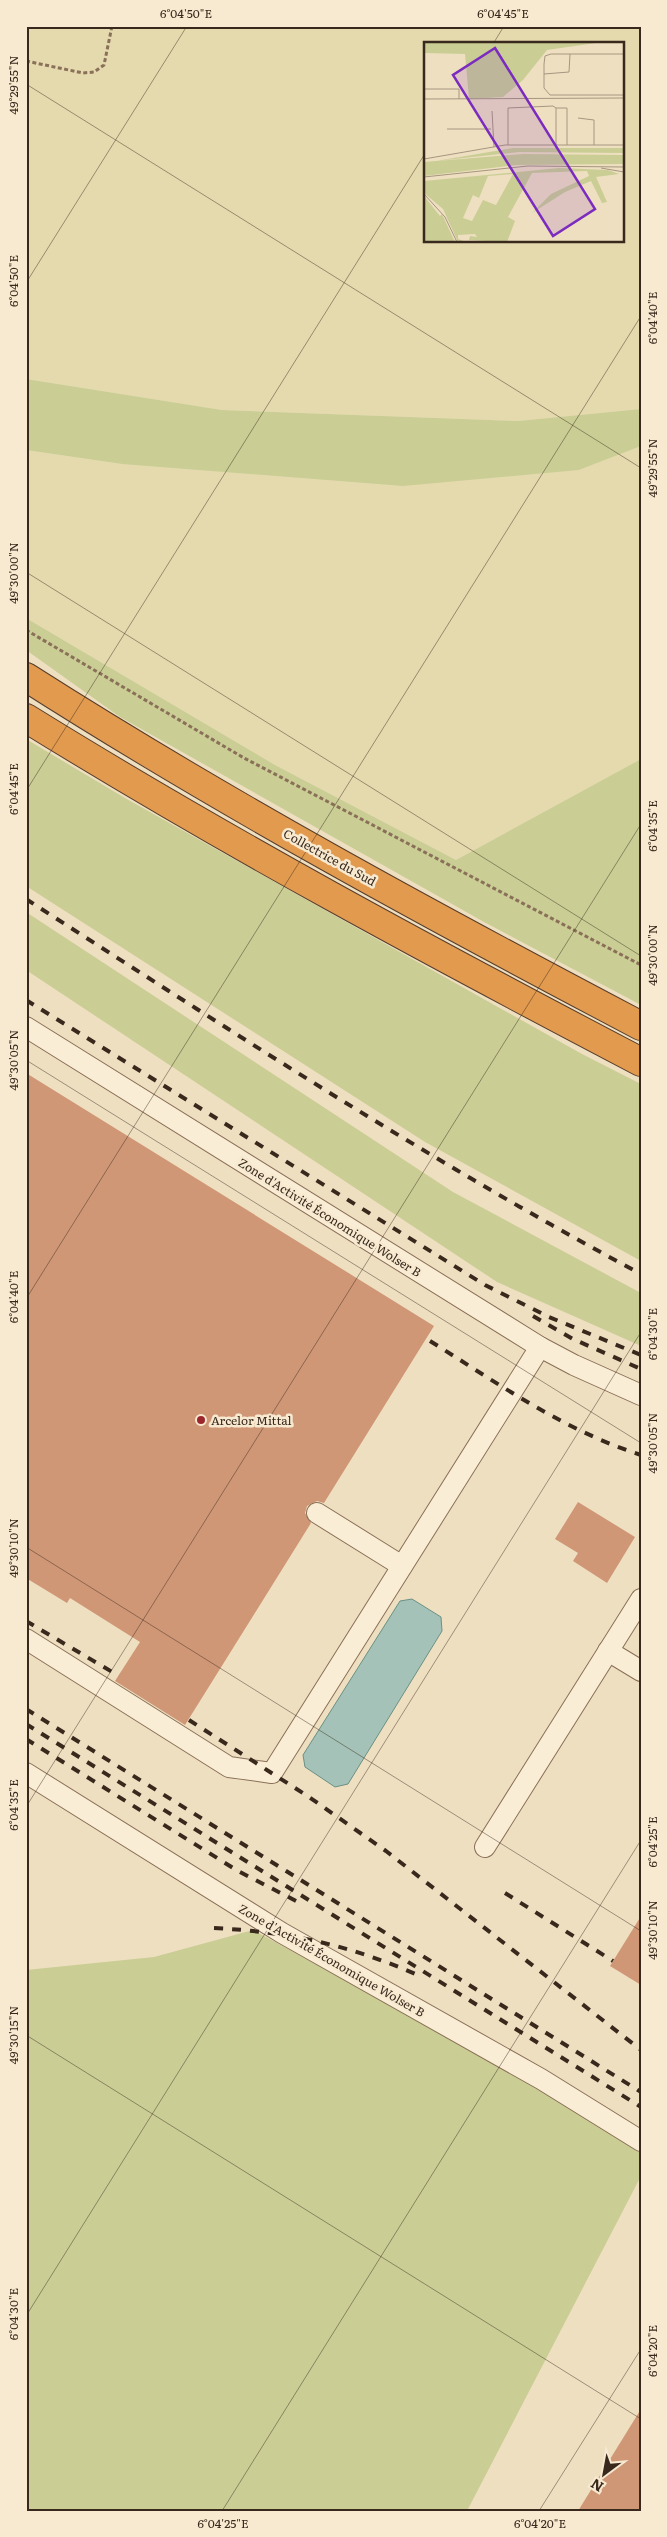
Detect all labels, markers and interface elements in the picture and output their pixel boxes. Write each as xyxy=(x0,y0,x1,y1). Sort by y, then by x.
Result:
text: 6°04'50"E xyxy=(160,4,212,22)
text: 6°04'45"E xyxy=(477,4,529,22)
inset map xyxy=(424,42,624,242)
text: 49°29'55"N xyxy=(4,56,22,114)
text: 6°04'50"E xyxy=(4,255,22,307)
text: 6°04'40"E xyxy=(643,291,661,344)
text: 49°29'55"N xyxy=(643,439,661,497)
text: 49°30'00"N xyxy=(4,542,22,604)
text: 6°04'45"E xyxy=(4,763,22,815)
text: 6°04'35"E xyxy=(643,800,661,852)
street label: Collectrice du Sud xyxy=(280,824,380,890)
text: 49°30'00"N xyxy=(643,924,661,986)
text: 49°30'05"N xyxy=(4,1030,22,1090)
street label: Zone d'Activité Économique Wolser B xyxy=(235,1153,425,1281)
text: 6°04'40"E xyxy=(4,1270,22,1323)
text: 6°04'30"E xyxy=(643,1307,661,1360)
place label: Arcelor Mittal xyxy=(211,1411,292,1429)
text: 49°30'05"N xyxy=(643,1413,661,1473)
marker: Arcelor Mittal xyxy=(195,1414,207,1426)
text: 49°30'10"N xyxy=(4,1518,22,1578)
text: 6°04'35"E xyxy=(4,1779,22,1831)
text: 6°04'25"E xyxy=(643,1816,661,1868)
street label: Zone d'Activité Économique Wolser B xyxy=(236,1899,429,2021)
text: 49°30'10"N xyxy=(643,1900,661,1960)
text: 49°30'15"N xyxy=(4,2006,22,2064)
text: 6°04'30"E xyxy=(4,2287,22,2340)
text: 6°04'20"E xyxy=(643,2325,661,2377)
north arrow xyxy=(580,2450,630,2500)
text: N xyxy=(586,2474,607,2497)
text: 6°04'25"E xyxy=(197,2514,249,2532)
text: 6°04'20"E xyxy=(514,2514,566,2532)

